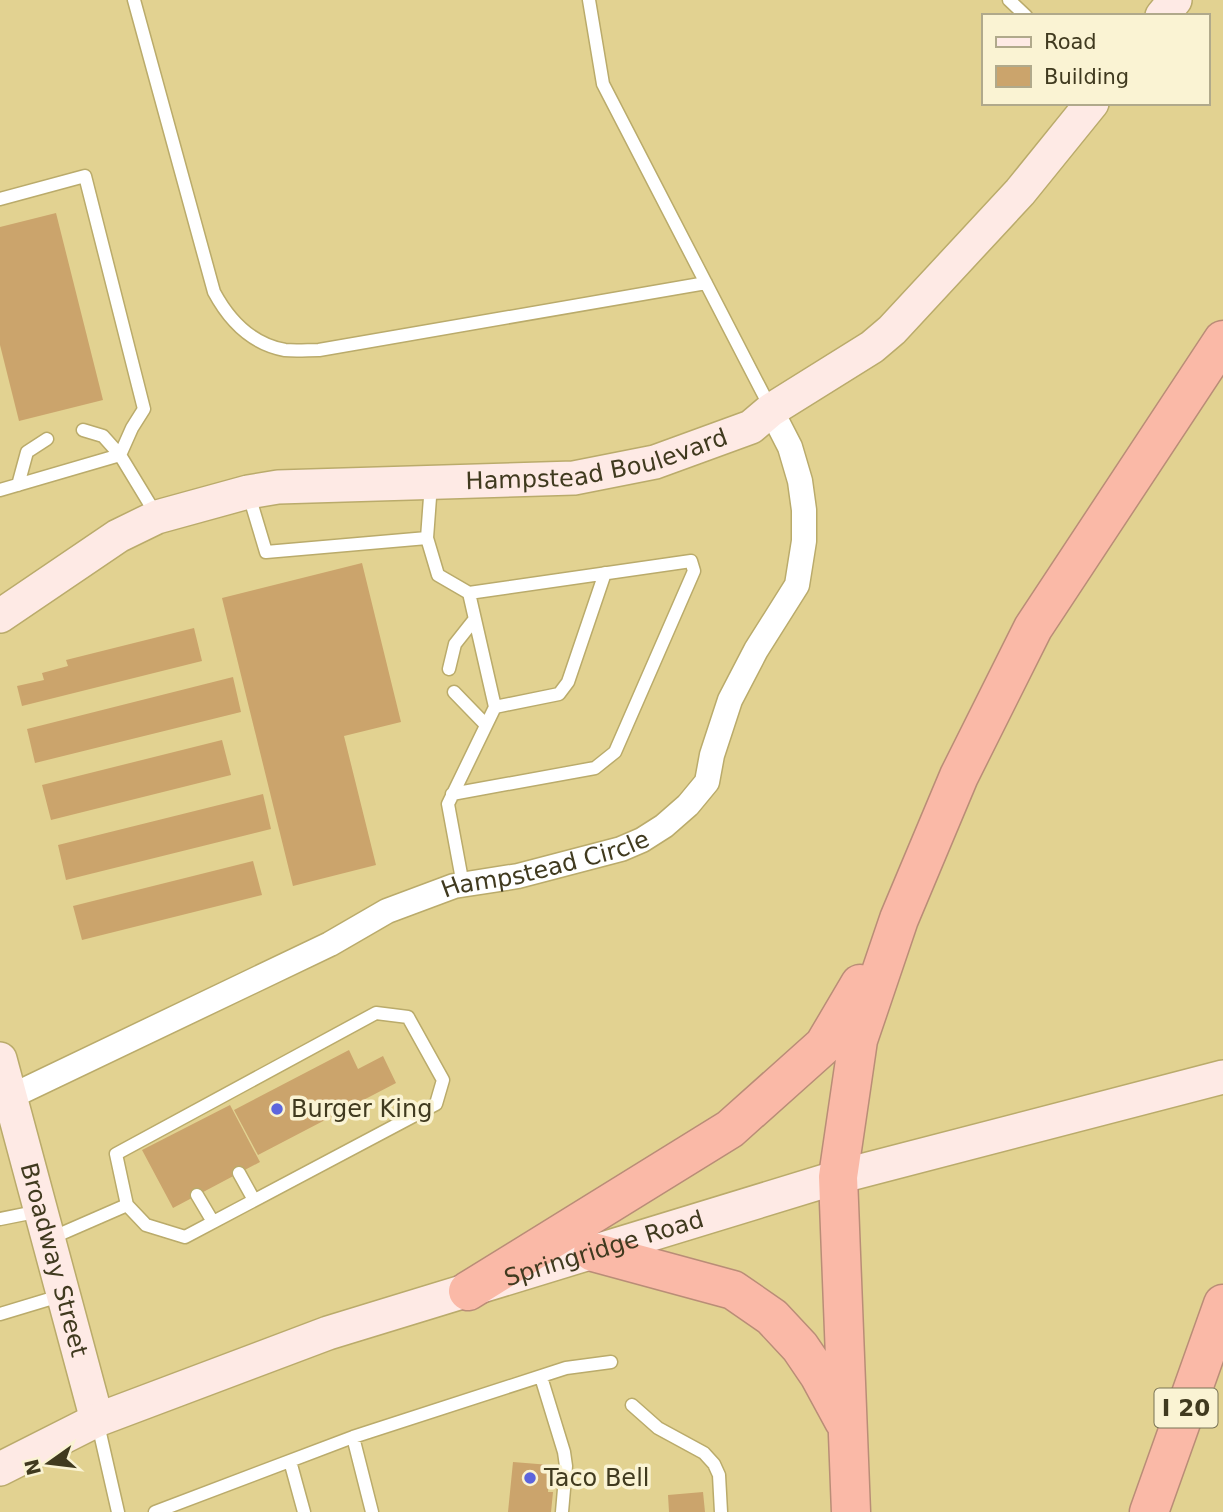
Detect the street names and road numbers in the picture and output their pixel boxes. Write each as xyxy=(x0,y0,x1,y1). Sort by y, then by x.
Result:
street label: Hampstead Boulevard xyxy=(465,423,731,495)
street label: Hampstead Circle xyxy=(437,825,653,904)
street label: Broadway Street xyxy=(15,1160,93,1360)
street label: Springridge Road xyxy=(501,1205,707,1292)
road number: I 20 xyxy=(1154,1388,1218,1428)

